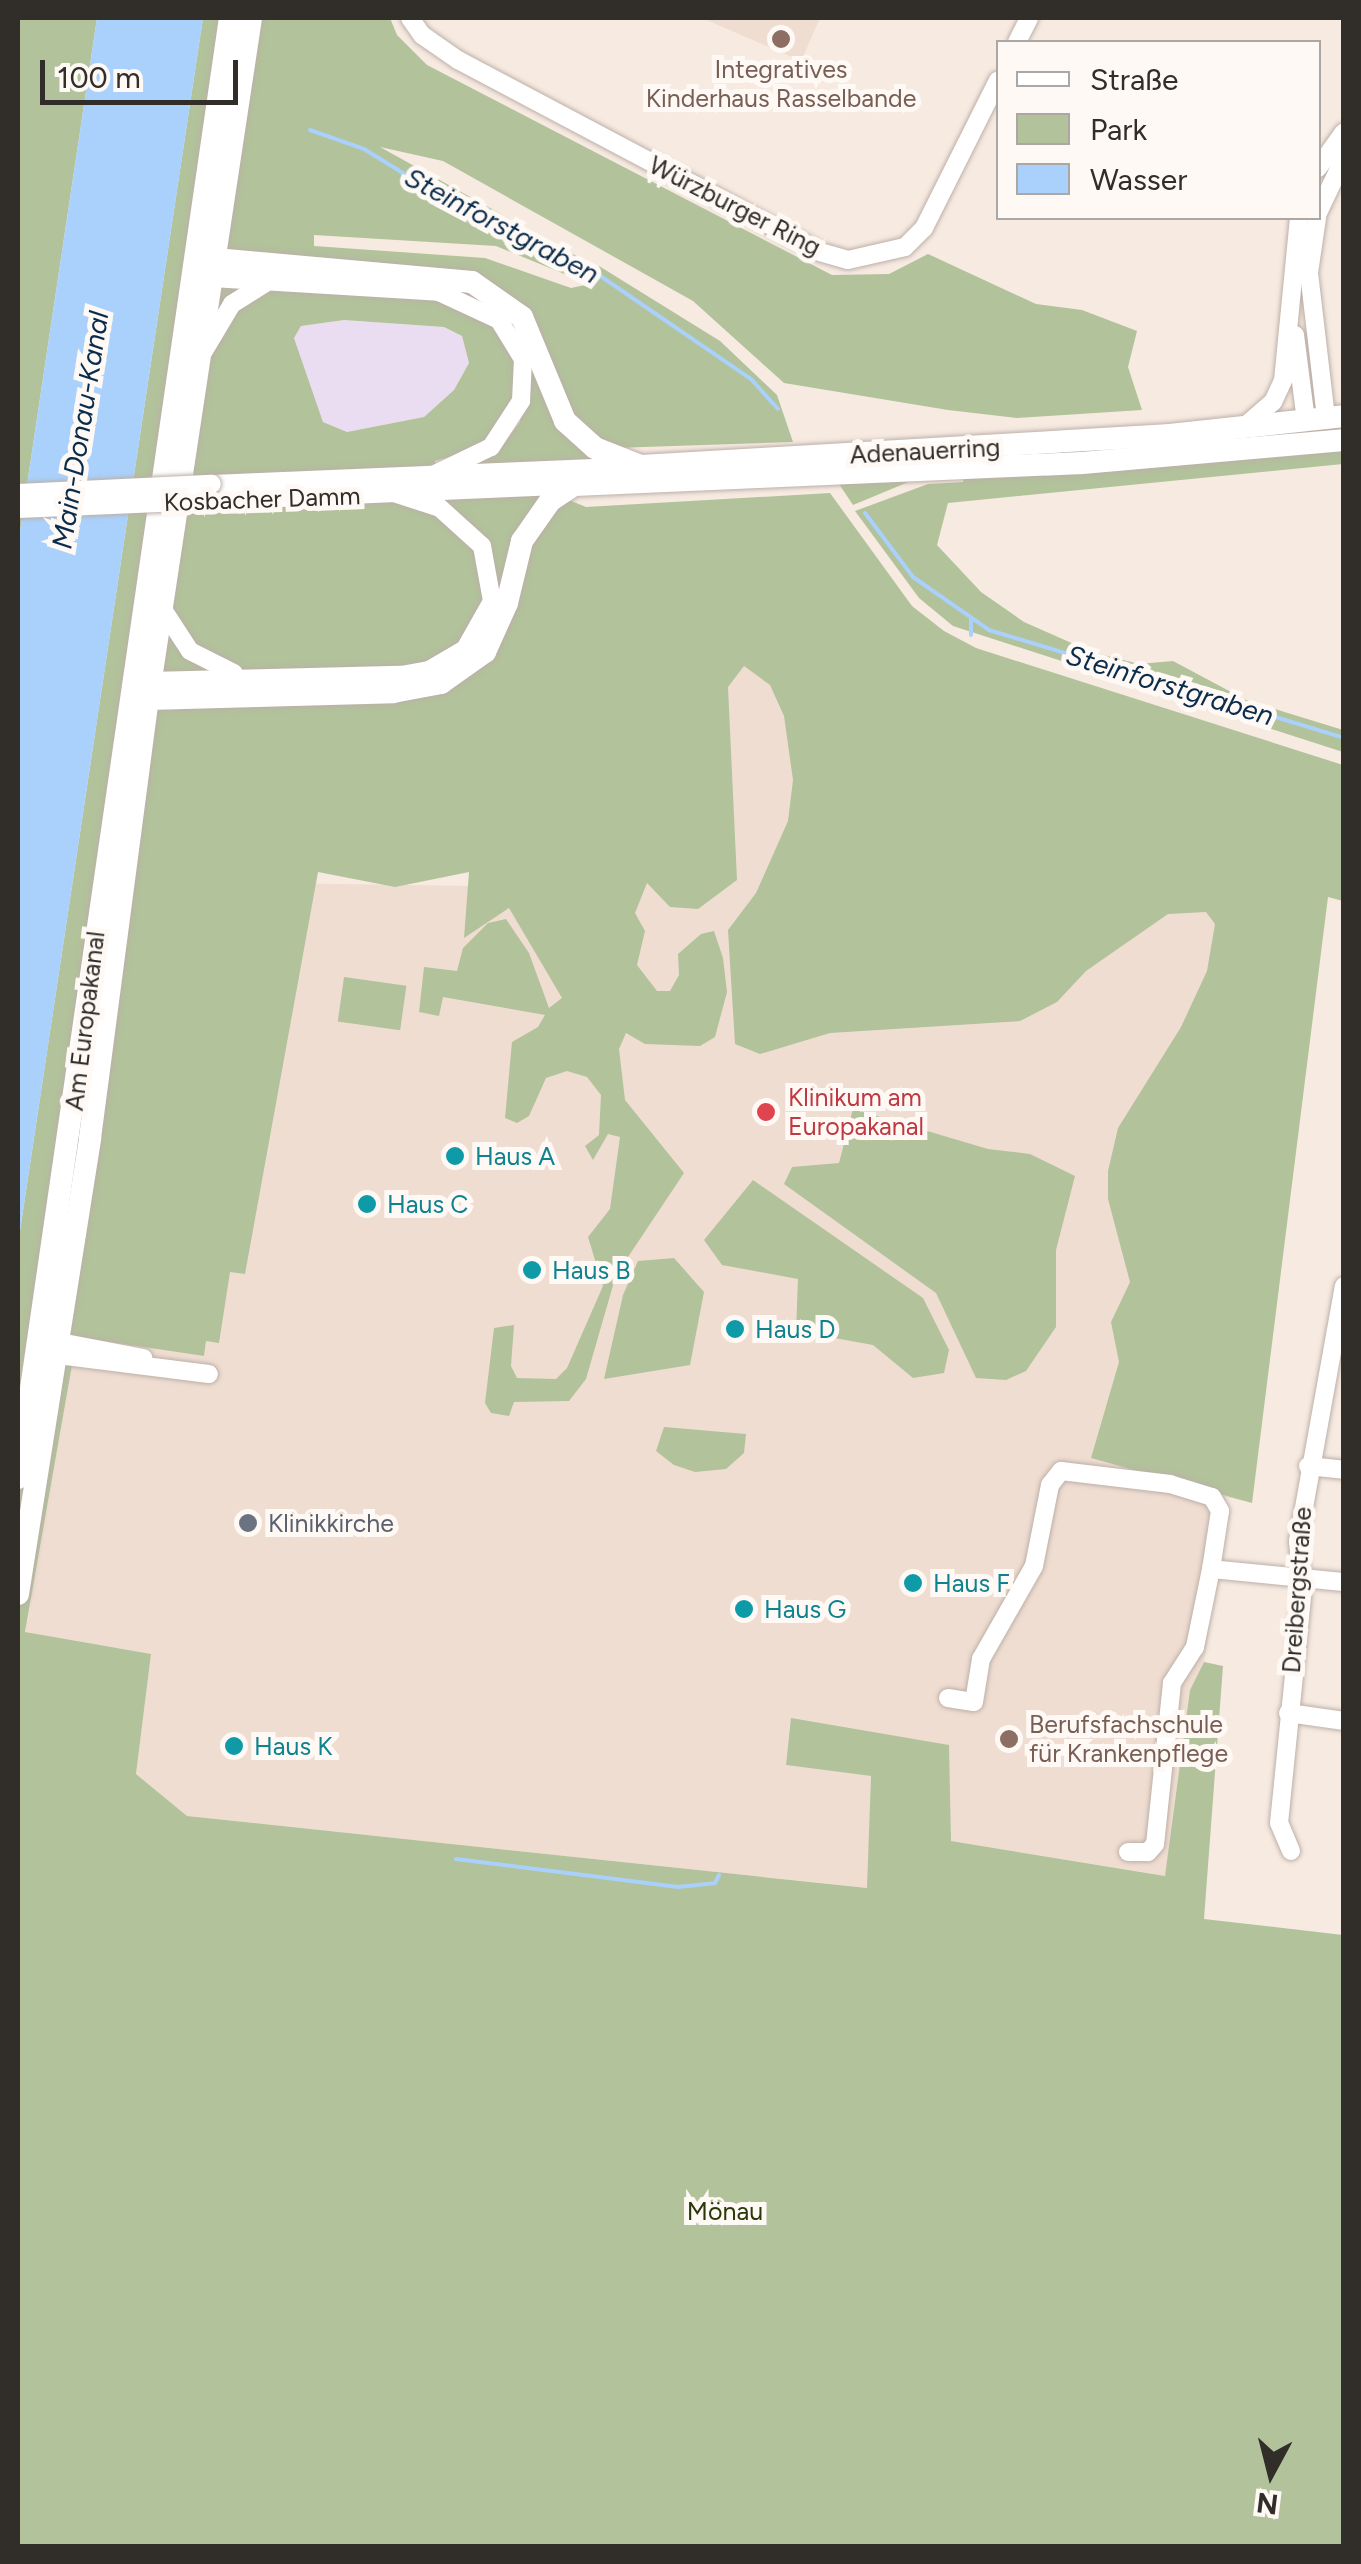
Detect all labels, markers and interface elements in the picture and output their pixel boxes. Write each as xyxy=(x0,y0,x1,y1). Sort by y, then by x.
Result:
marker: Integratives Kinderhaus Rasselbande xyxy=(770,28,792,50)
scale bar xyxy=(45,40,242,102)
legend xyxy=(996,40,1321,220)
place label: Integratives Kinderhaus Rasselbande xyxy=(646,55,916,114)
text: 100 m xyxy=(57,59,141,96)
text: Straße xyxy=(1090,61,1179,98)
text: Park xyxy=(1090,111,1147,148)
street label: Würzburger Ring xyxy=(644,150,826,262)
water label: Steinforstgraben xyxy=(399,160,605,290)
text: Wasser xyxy=(1090,161,1187,198)
water label: Main-Donau-Kanal xyxy=(45,309,115,551)
street label: Adenauerring xyxy=(849,432,1001,470)
street label: Kosbacher Damm xyxy=(163,481,361,517)
water label: Steinforstgraben xyxy=(1062,637,1278,733)
street label: Am Europakanal xyxy=(59,930,111,1112)
place label: Klinikum am Europakanal xyxy=(788,1083,924,1142)
marker: Klinikum am Europakanal xyxy=(753,1099,779,1125)
place label: Haus A xyxy=(475,1141,555,1171)
marker: Haus A xyxy=(444,1145,466,1167)
place label: Haus C xyxy=(387,1189,468,1219)
marker: Haus C xyxy=(356,1193,378,1215)
place label: Haus B xyxy=(552,1255,631,1285)
marker: Haus B xyxy=(521,1259,543,1281)
place label: Haus D xyxy=(755,1314,835,1344)
marker: Haus D xyxy=(724,1318,746,1340)
street label: Dreibergstraße xyxy=(1276,1506,1318,1674)
place label: Klinikkirche xyxy=(268,1508,394,1538)
marker: Klinikkirche xyxy=(237,1512,259,1534)
place label: Haus F xyxy=(933,1568,1010,1598)
marker: Haus F xyxy=(902,1572,924,1594)
place label: Haus G xyxy=(764,1594,846,1624)
marker: Haus G xyxy=(733,1598,755,1620)
place label: Berufsfachschule für Krankenpflege xyxy=(1029,1710,1228,1769)
marker: Berufsfachschule für Krankenpflege xyxy=(998,1728,1020,1750)
place label: Haus K xyxy=(254,1731,333,1761)
marker: Haus K xyxy=(223,1735,245,1757)
park label: Mönau xyxy=(687,2196,763,2226)
north arrow xyxy=(1221,2424,1321,2524)
text: N xyxy=(1255,2486,1280,2522)

